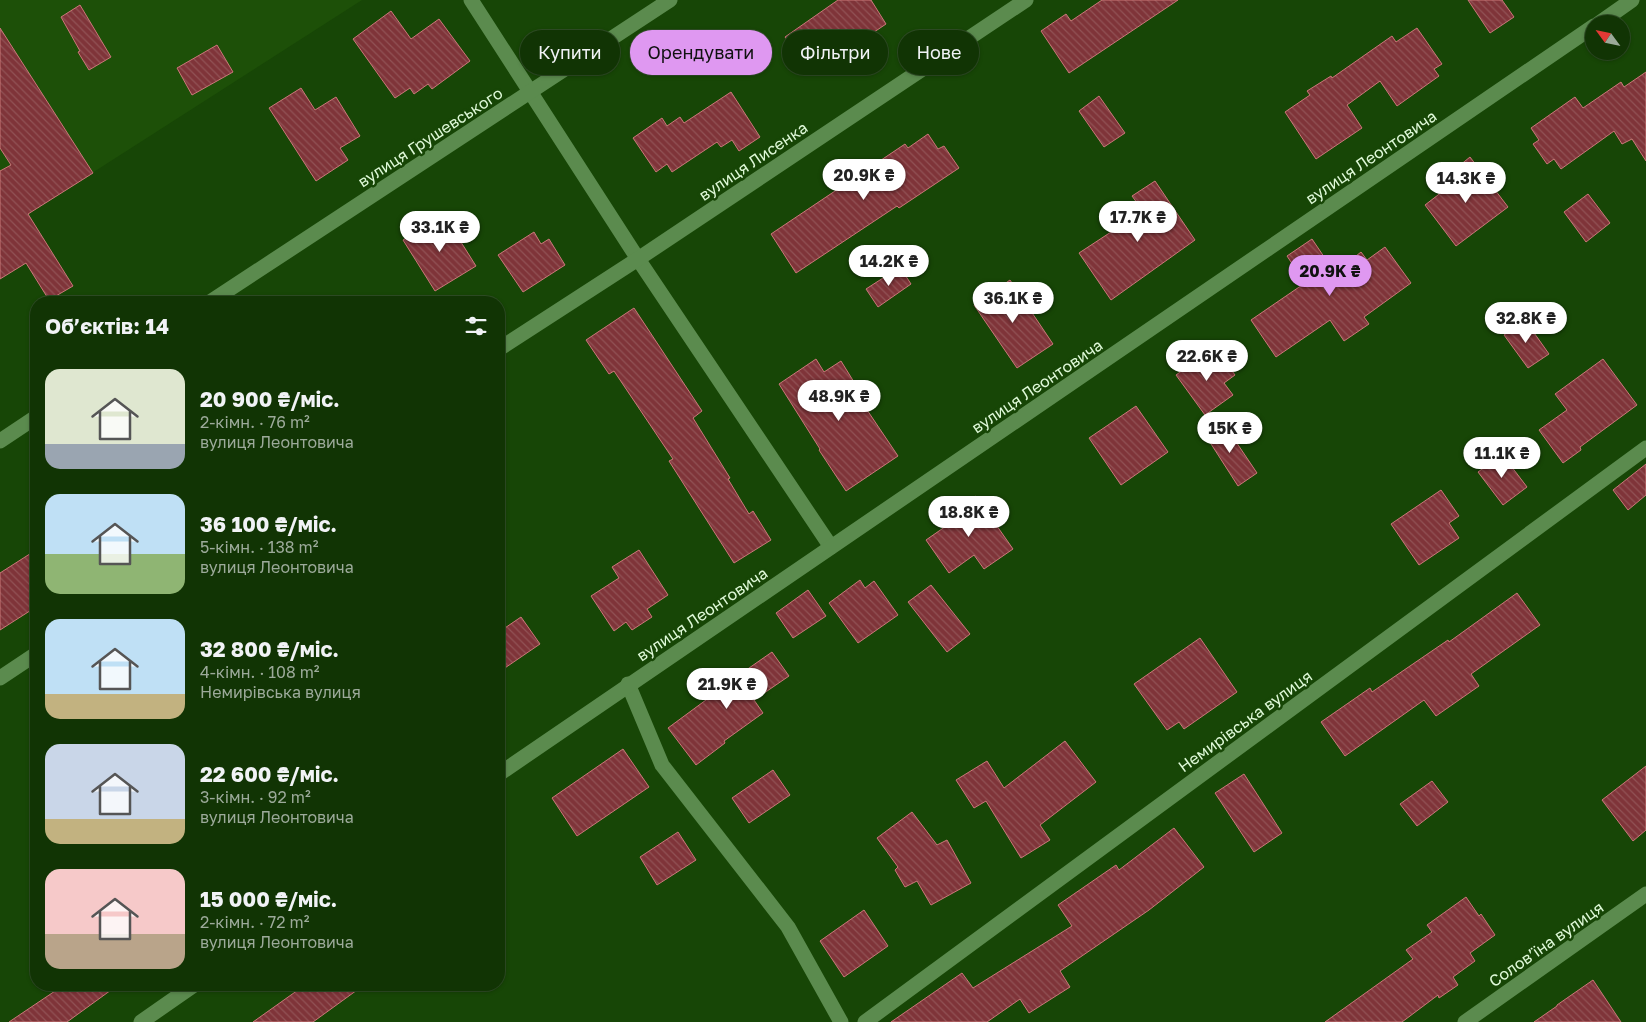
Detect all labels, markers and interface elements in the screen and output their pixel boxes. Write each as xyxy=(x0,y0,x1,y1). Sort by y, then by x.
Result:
north arrow xyxy=(1585,15,1630,60)
map controls xyxy=(1585,15,1630,60)
chip: Купити xyxy=(520,30,620,75)
chip: Орендувати xyxy=(630,30,772,75)
chip: Фільтри xyxy=(782,30,888,75)
chip: Нове xyxy=(898,30,979,75)
street label: вулиця Грушевського xyxy=(354,83,506,191)
street label: вулиця Леонтовича xyxy=(1302,106,1440,208)
street label: вулиця Лисенка xyxy=(695,117,811,205)
pin: 20.9K ₴ xyxy=(818,158,910,201)
pin: 14.3K ₴ xyxy=(1420,162,1512,204)
text: 20.9K ₴ xyxy=(834,165,894,185)
text: 14.3K ₴ xyxy=(1437,168,1495,188)
pin: 17.7K ₴ xyxy=(1092,200,1184,243)
text: 17.7K ₴ xyxy=(1110,207,1166,227)
pin: 33.1K ₴ xyxy=(394,210,486,253)
text: 33.1K ₴ xyxy=(411,217,469,237)
pin: 14.2K ₴ xyxy=(843,244,935,287)
text: 14.2K ₴ xyxy=(860,251,918,271)
pin: 20.9K ₴ xyxy=(1284,254,1376,297)
text: 20.9K ₴ xyxy=(1300,261,1360,281)
pin: 36.1K ₴ xyxy=(967,282,1059,324)
text: 36.1K ₴ xyxy=(984,288,1042,308)
pin: 32.8K ₴ xyxy=(1480,302,1572,344)
text: 32.8K ₴ xyxy=(1496,308,1556,328)
icon: filters xyxy=(462,312,490,340)
text: Об’єктів: 14 xyxy=(45,313,169,339)
street label: вулиця Леонтовича xyxy=(968,335,1106,437)
pin: 22.6K ₴ xyxy=(1161,340,1253,382)
text: 22.6K ₴ xyxy=(1177,346,1237,366)
pin: 48.9K ₴ xyxy=(793,380,885,422)
text: 20 900 ₴/міс. xyxy=(200,386,340,412)
text: 48.9K ₴ xyxy=(809,386,869,406)
icon: home xyxy=(85,389,145,449)
text: 2-кімн. · 76 m² xyxy=(200,412,310,432)
pin: 15K ₴ xyxy=(1195,412,1265,454)
text: 15K ₴ xyxy=(1208,418,1252,438)
text: вулиця Леонтовича xyxy=(200,432,354,452)
pin: 11.1K ₴ xyxy=(1456,436,1548,479)
text: 11.1K ₴ xyxy=(1474,443,1530,463)
pin: 18.8K ₴ xyxy=(923,496,1015,538)
text: 18.8K ₴ xyxy=(939,502,999,522)
text: 36 100 ₴/міс. xyxy=(200,511,337,537)
icon: home xyxy=(85,514,145,574)
text: 5-кімн. · 138 m² xyxy=(200,537,319,557)
text: вулиця Леонтовича xyxy=(200,557,354,577)
street label: вулиця Леонтовича xyxy=(633,563,771,665)
text: 32 800 ₴/міс. xyxy=(200,636,339,662)
icon: home xyxy=(85,639,145,699)
text: 4-кімн. · 108 m² xyxy=(200,662,320,682)
street label: Немирівська вулиця xyxy=(1174,666,1316,776)
pin: 21.9K ₴ xyxy=(681,668,773,710)
text: 21.9K ₴ xyxy=(698,674,756,694)
text: Немирівська вулиця xyxy=(200,682,361,702)
text: 22 600 ₴/міс. xyxy=(200,761,339,787)
icon: home xyxy=(85,764,145,824)
text: 3-кімн. · 92 m² xyxy=(200,787,311,807)
text: вулиця Леонтовича xyxy=(200,807,354,827)
text: 15 000 ₴/міс. xyxy=(200,886,337,912)
icon: home xyxy=(85,889,145,949)
street label: Соловʼїна вулиця xyxy=(1485,897,1607,991)
text: 2-кімн. · 72 m² xyxy=(200,912,309,932)
text: вулиця Леонтовича xyxy=(200,932,354,952)

